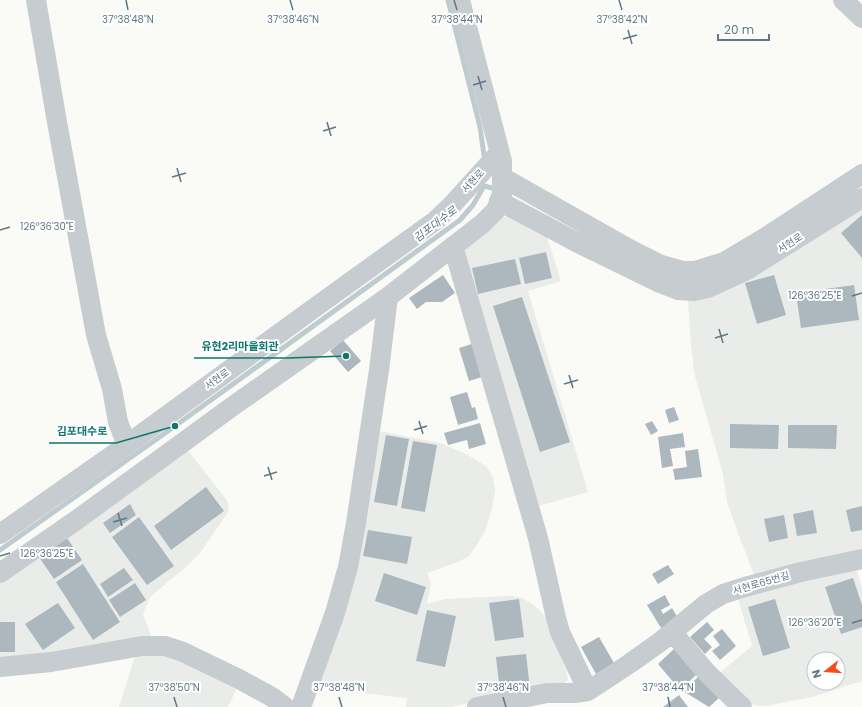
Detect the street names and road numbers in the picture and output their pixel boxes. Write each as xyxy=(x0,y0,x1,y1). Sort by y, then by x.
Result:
street label: 서현로 xyxy=(458,166,488,196)
street label: 서현로 xyxy=(774,229,806,257)
street label: 서현로 xyxy=(201,365,233,393)
street label: 서현로65번길 xyxy=(731,568,791,598)

